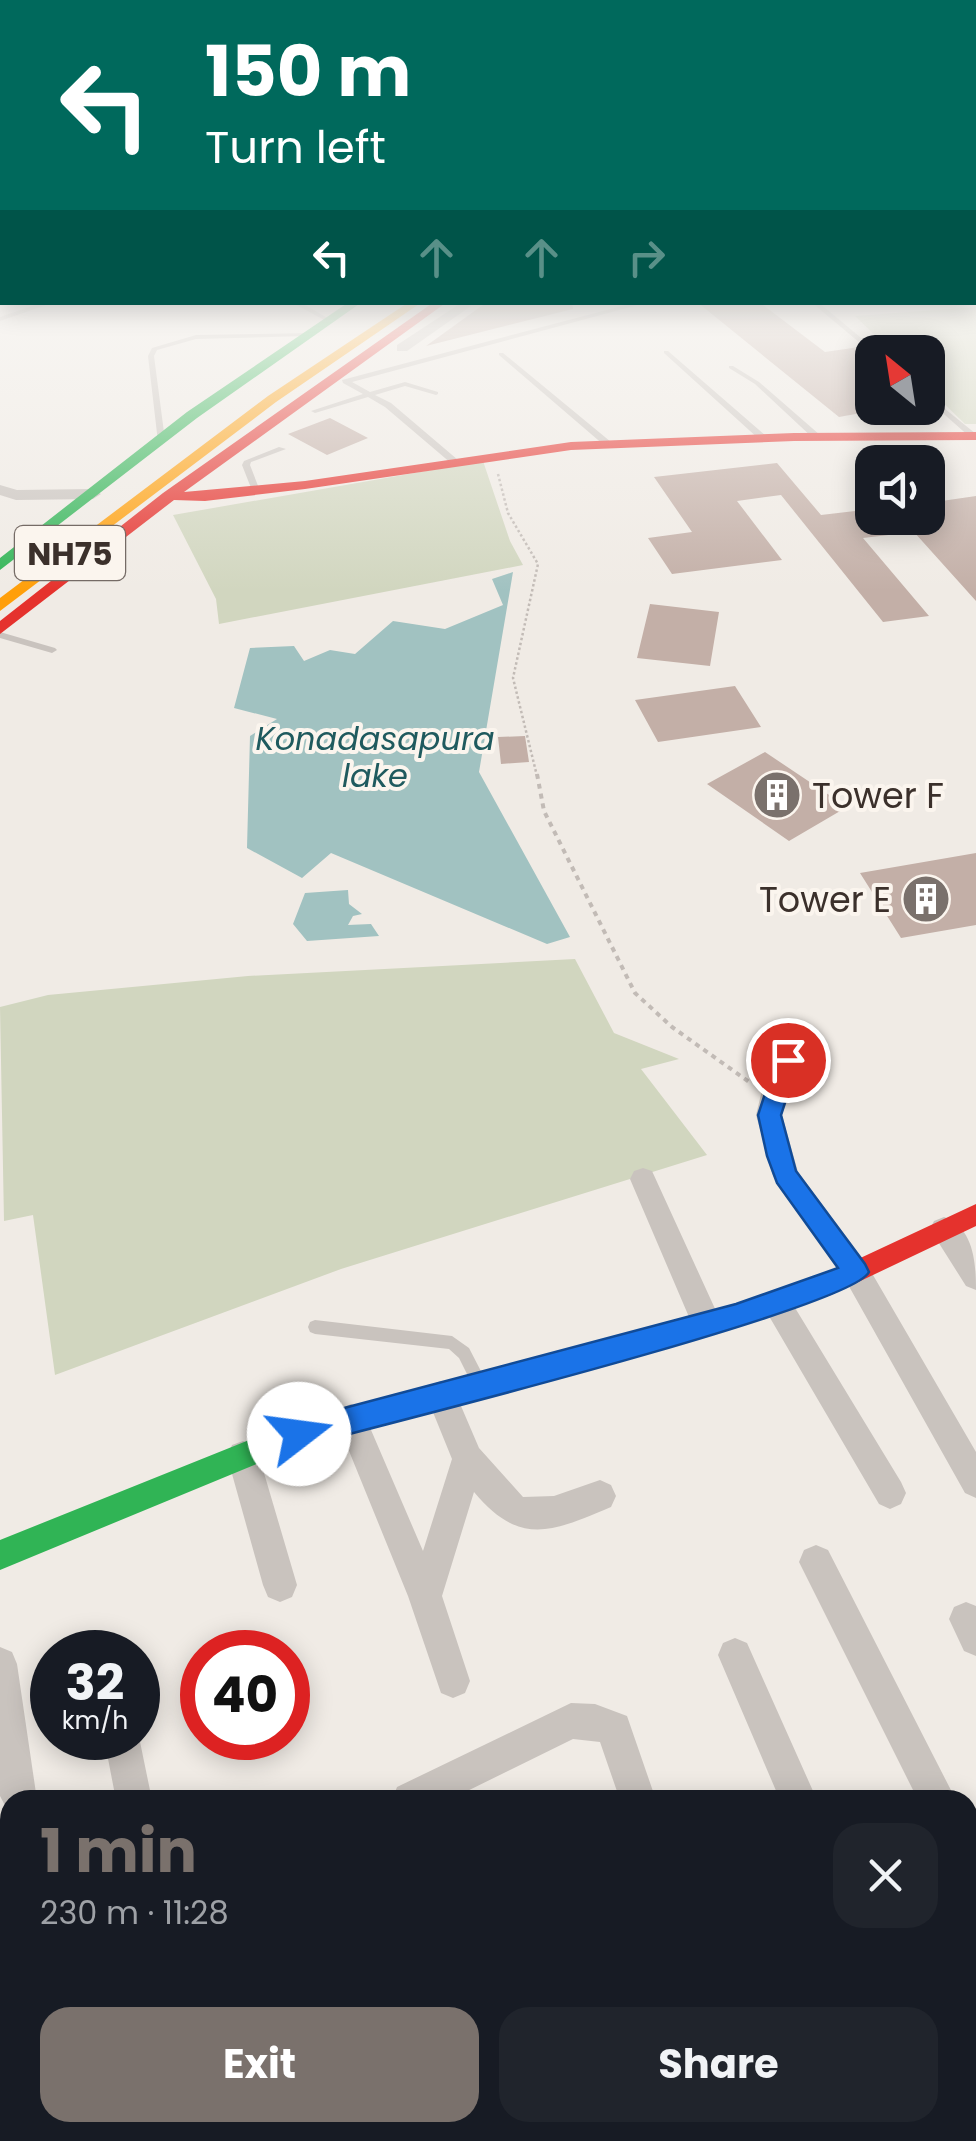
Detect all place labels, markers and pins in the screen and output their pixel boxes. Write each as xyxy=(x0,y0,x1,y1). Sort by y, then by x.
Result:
building icon: Tower F xyxy=(751,769,803,821)
place label: Tower F xyxy=(812,771,944,820)
building icon: Tower E xyxy=(900,873,952,925)
place label: Tower E xyxy=(759,875,891,924)
pin xyxy=(746,1018,831,1103)

